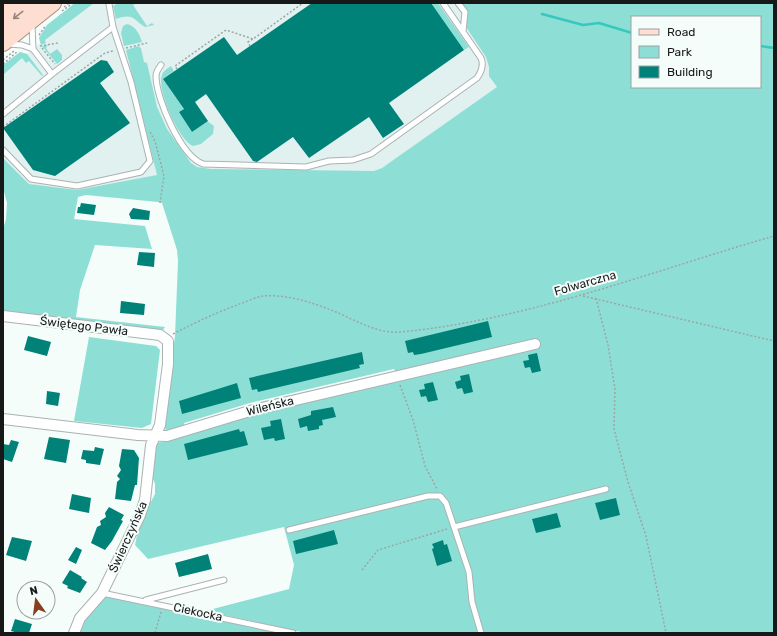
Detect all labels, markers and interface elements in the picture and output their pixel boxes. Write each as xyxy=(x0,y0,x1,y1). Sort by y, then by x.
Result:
one-way arrow xyxy=(12,10,23,19)
legend xyxy=(631,16,761,88)
text: Road xyxy=(667,25,695,39)
text: Park xyxy=(667,45,693,59)
text: Building xyxy=(667,65,713,79)
street label: Folwarczna xyxy=(552,267,618,299)
street label: Świętego Pawła xyxy=(39,314,129,338)
street label: Wileńska xyxy=(245,393,295,419)
street label: Świerczyńska xyxy=(106,499,150,575)
north arrow xyxy=(16,580,56,620)
text: N xyxy=(28,583,39,598)
street label: Ciekocka xyxy=(172,600,224,624)

